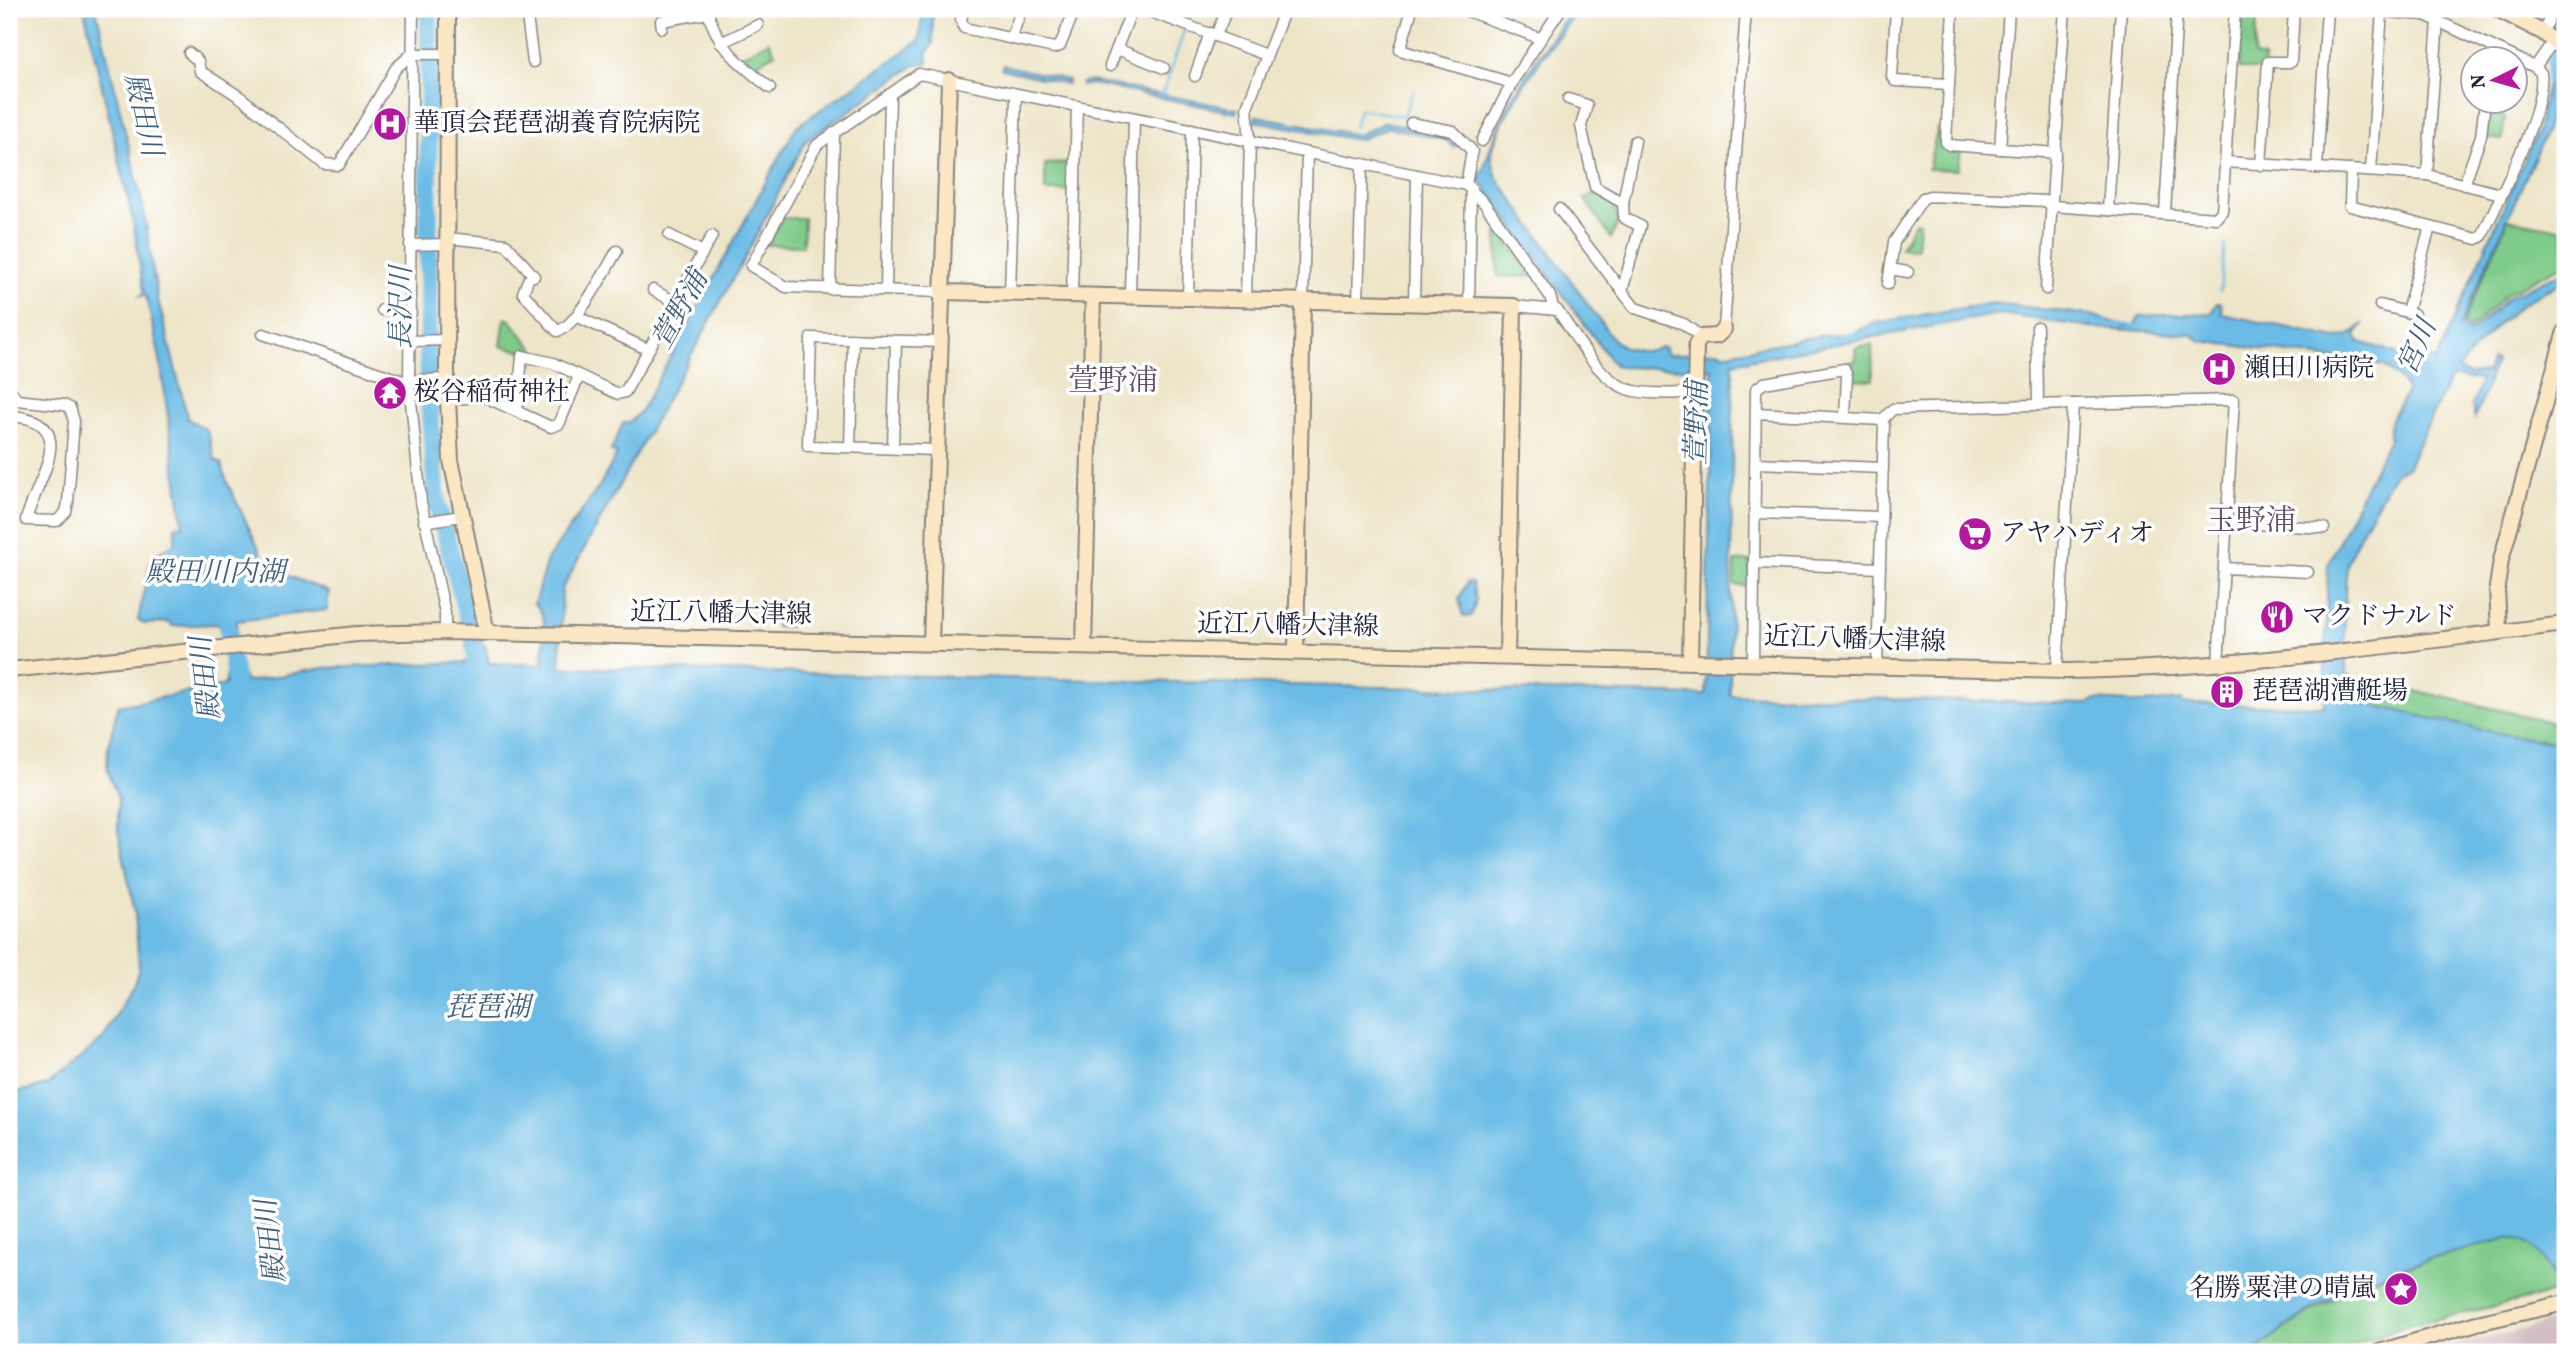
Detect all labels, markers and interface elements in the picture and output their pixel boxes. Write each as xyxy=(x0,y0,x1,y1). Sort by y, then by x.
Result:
north arrow xyxy=(2458,46,2528,116)
water label: 殿田川 xyxy=(114,70,171,163)
text: N xyxy=(2465,73,2493,89)
hospital icon: 華頂会琵琶湖養育院病院 xyxy=(371,105,409,143)
place label: 華頂会琵琶湖養育院病院 xyxy=(414,106,700,142)
water label: 萱野浦 xyxy=(644,260,720,356)
water label: 長沢川 xyxy=(383,263,422,350)
water label: 宮川 xyxy=(2389,311,2448,381)
hospital icon: 瀬田川病院 xyxy=(2200,350,2238,388)
place label: 瀬田川病院 xyxy=(2244,351,2374,387)
district label: 萱野浦 xyxy=(1068,361,1158,403)
temple icon: 桜谷稲荷神社 xyxy=(371,374,409,412)
place label: 桜谷稲荷神社 xyxy=(414,375,570,411)
water label: 萱野浦 xyxy=(1678,377,1718,465)
district label: 玉野浦 xyxy=(2206,501,2296,543)
supermarket icon: アヤハディオ xyxy=(1956,515,1994,553)
place label: アヤハディオ xyxy=(2000,516,2154,552)
water label: 殿田川内湖 xyxy=(145,554,290,593)
street label: 近江八幡大津線 xyxy=(630,594,812,634)
restaurant icon: マクドナルド xyxy=(2258,598,2296,636)
place label: マクドナルド xyxy=(2302,599,2457,635)
street label: 近江八幡大津線 xyxy=(1197,606,1379,646)
street label: 近江八幡大津線 xyxy=(1763,619,1947,661)
water label: 殿田川 xyxy=(182,631,231,722)
building icon: 琵琶湖漕艇場 xyxy=(2208,673,2246,711)
place label: 琵琶湖漕艇場 xyxy=(2252,674,2408,710)
water label: 琵琶湖 xyxy=(446,989,535,1028)
water label: 殿田川 xyxy=(247,1194,296,1285)
place icon: 名勝 粟津の晴嵐 xyxy=(2382,1270,2420,1308)
place label: 名勝 粟津の晴嵐 xyxy=(2189,1271,2376,1307)

